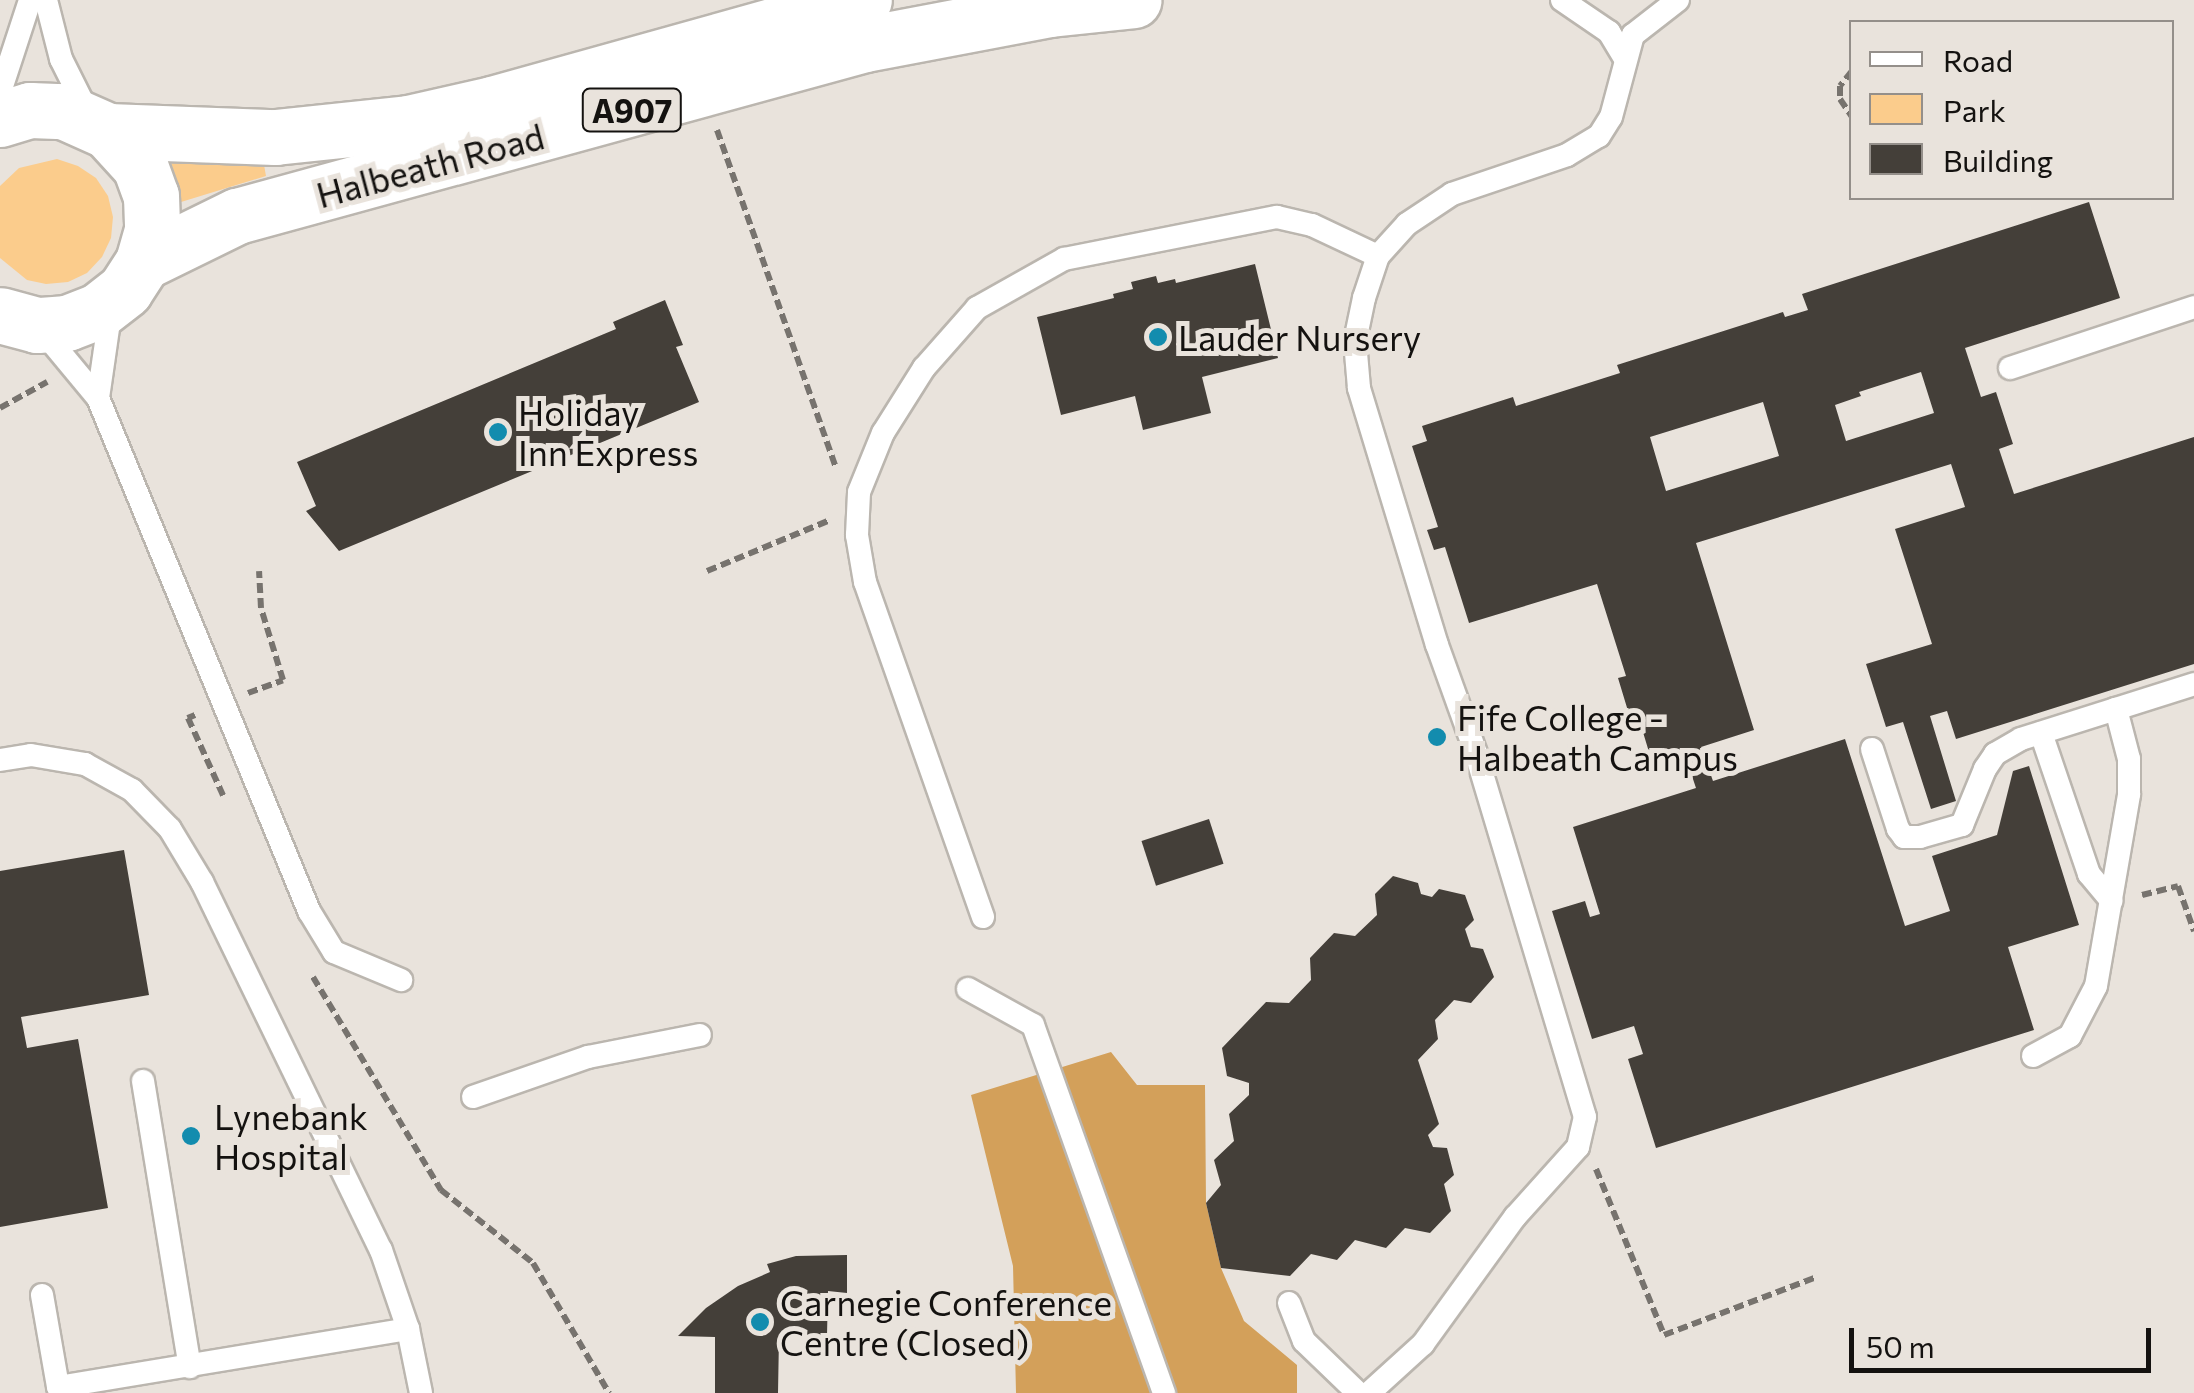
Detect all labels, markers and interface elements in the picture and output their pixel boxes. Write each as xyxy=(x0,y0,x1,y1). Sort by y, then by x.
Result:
legend xyxy=(1849,20,2174,200)
text: Road xyxy=(1943,41,2013,78)
road number: A907 xyxy=(580,83,684,137)
text: Park xyxy=(1943,91,2006,128)
street label: Halbeath Road xyxy=(312,114,548,216)
text: Building xyxy=(1943,141,2053,178)
place label: Lauder Nursery xyxy=(1178,316,1421,358)
marker: Lauder Nursery xyxy=(1147,326,1169,348)
place label: Holiday Inn Express xyxy=(518,391,698,473)
marker: Holiday Inn Express xyxy=(487,421,509,443)
place label: Fife College - Halbeath Campus xyxy=(1457,696,1738,778)
marker: Fife College - Halbeath Campus xyxy=(1426,726,1448,748)
place label: Lynebank Hospital xyxy=(214,1095,368,1177)
marker: Lynebank Hospital xyxy=(178,1123,204,1149)
place label: Carnegie Conference Centre (Closed) xyxy=(780,1281,1112,1363)
scale bar xyxy=(1854,1308,2156,1370)
marker: Carnegie Conference Centre (Closed) xyxy=(749,1311,771,1333)
text: 50 m xyxy=(1866,1327,1935,1364)

